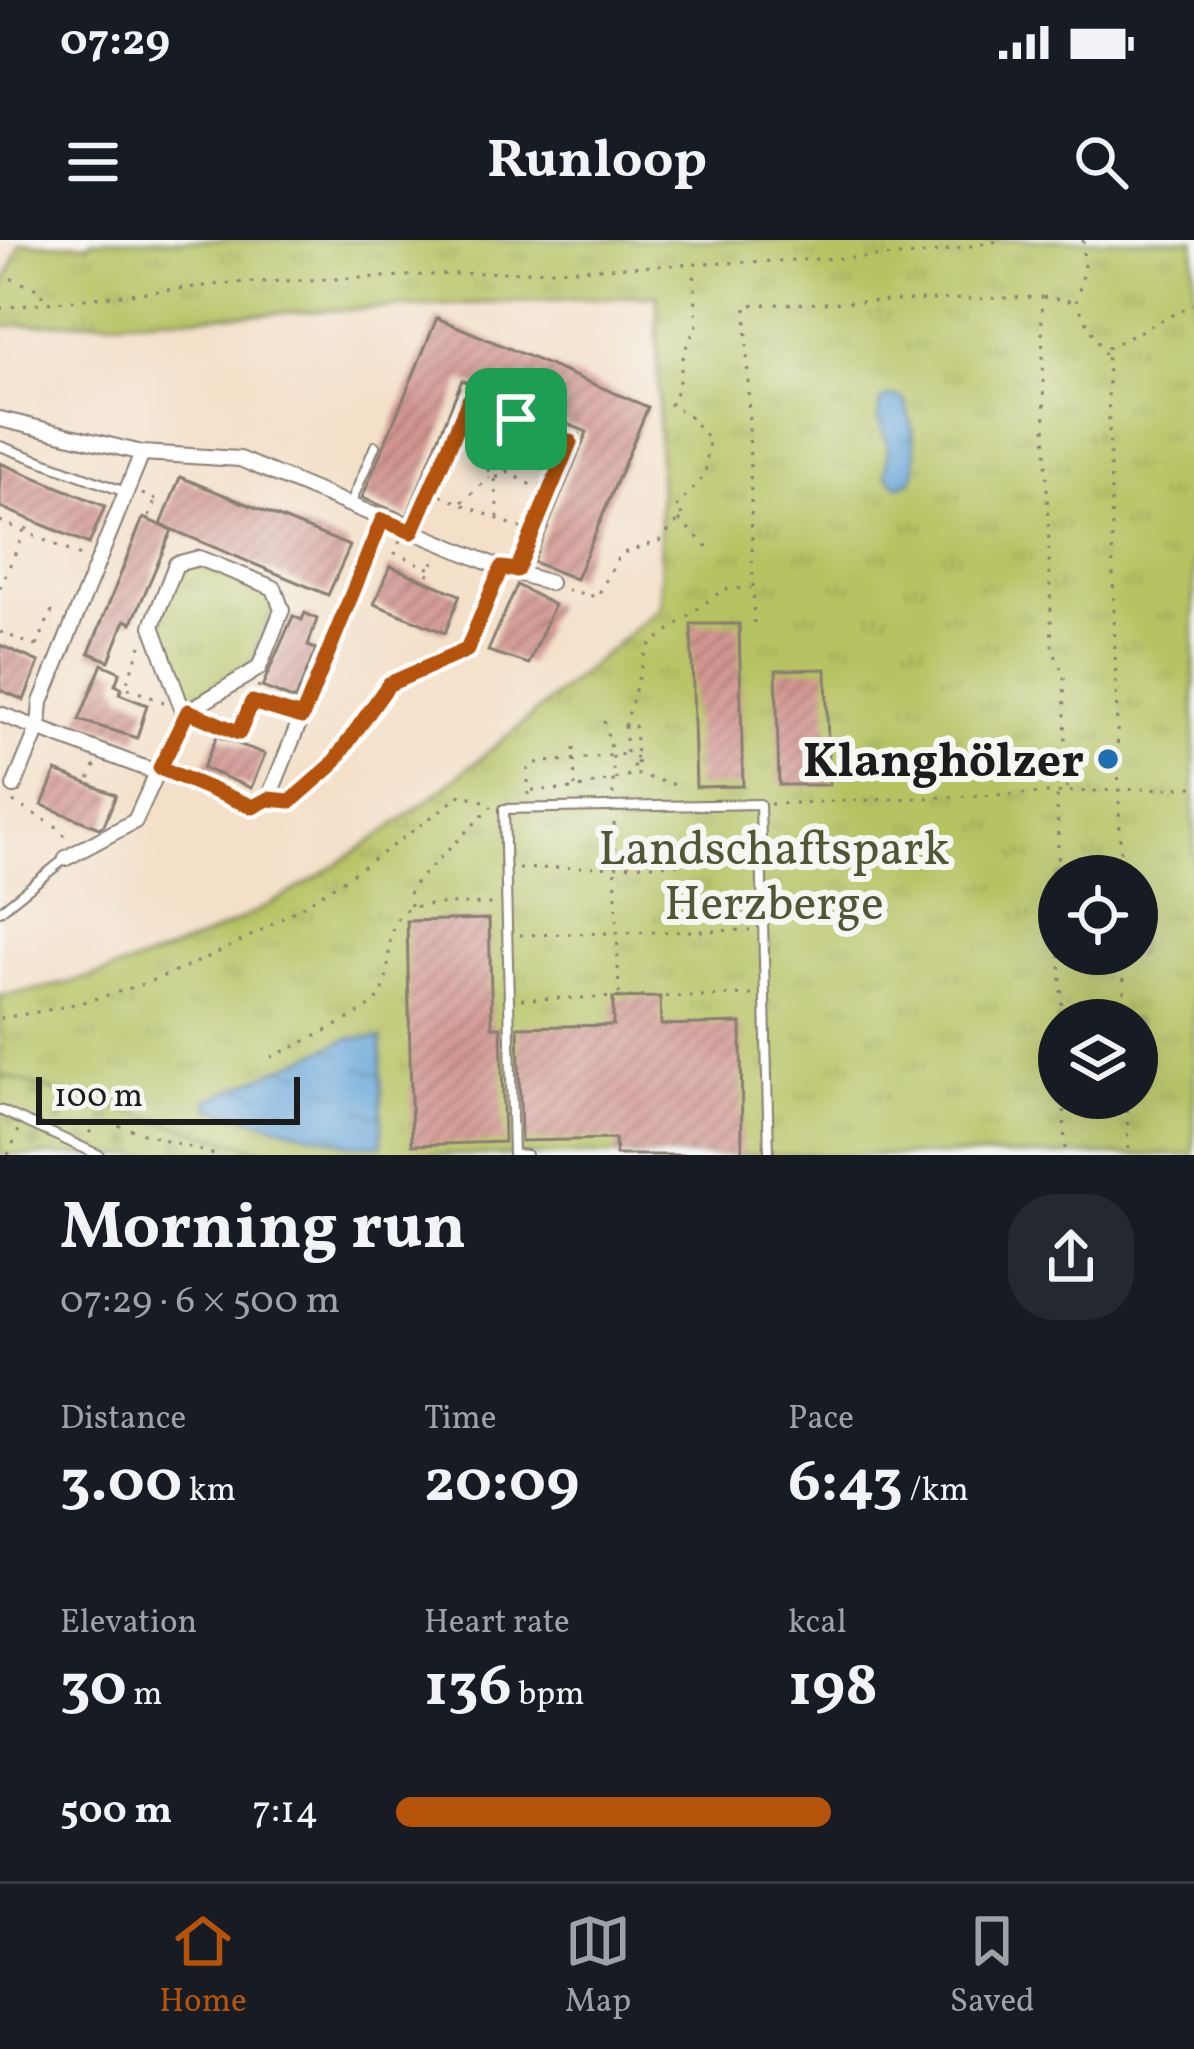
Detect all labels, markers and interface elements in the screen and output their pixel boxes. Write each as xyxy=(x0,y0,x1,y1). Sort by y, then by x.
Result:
text: 07:29 xyxy=(60,11,170,74)
text: Runloop xyxy=(487,125,707,200)
icon: menu xyxy=(60,129,126,195)
icon: search xyxy=(1068,129,1134,195)
pin xyxy=(465,368,567,470)
icon: arrive xyxy=(483,386,549,452)
place label: Klanghölzer xyxy=(803,730,1084,797)
marker: Klanghölzer xyxy=(1095,746,1121,772)
park label: Landschaftspark Herzberge xyxy=(598,818,950,940)
map controls xyxy=(1038,855,1158,1119)
button: locate xyxy=(1038,855,1158,975)
button: layers xyxy=(1038,999,1158,1119)
scale bar xyxy=(36,1071,300,1124)
text: 100 m xyxy=(54,1075,143,1121)
text: Morning run xyxy=(60,1184,466,1276)
button: share xyxy=(1008,1194,1134,1320)
text: 07:29 · 6 × 500 m xyxy=(60,1275,340,1329)
text: Distance xyxy=(60,1397,186,1443)
text: Time xyxy=(424,1397,496,1443)
text: Pace xyxy=(788,1397,854,1443)
text: 3.00 xyxy=(60,1443,182,1526)
text: 20:09 xyxy=(424,1443,579,1526)
text: 6:43 xyxy=(788,1443,903,1526)
text: km xyxy=(182,1469,236,1515)
text: /km xyxy=(903,1469,969,1515)
text: Elevation xyxy=(60,1601,197,1647)
text: Heart rate xyxy=(424,1601,570,1647)
text: kcal xyxy=(788,1601,847,1647)
text: 30 xyxy=(60,1647,127,1730)
text: 136 xyxy=(424,1647,512,1730)
text: 198 xyxy=(788,1647,878,1730)
text: m xyxy=(127,1673,162,1719)
text: bpm xyxy=(512,1673,584,1719)
text: 500 m xyxy=(60,1785,172,1839)
text: 7:14 xyxy=(252,1785,319,1839)
tab: Home xyxy=(159,1908,247,2026)
tab: Map xyxy=(565,1908,631,2026)
tab: Saved xyxy=(950,1908,1035,2026)

